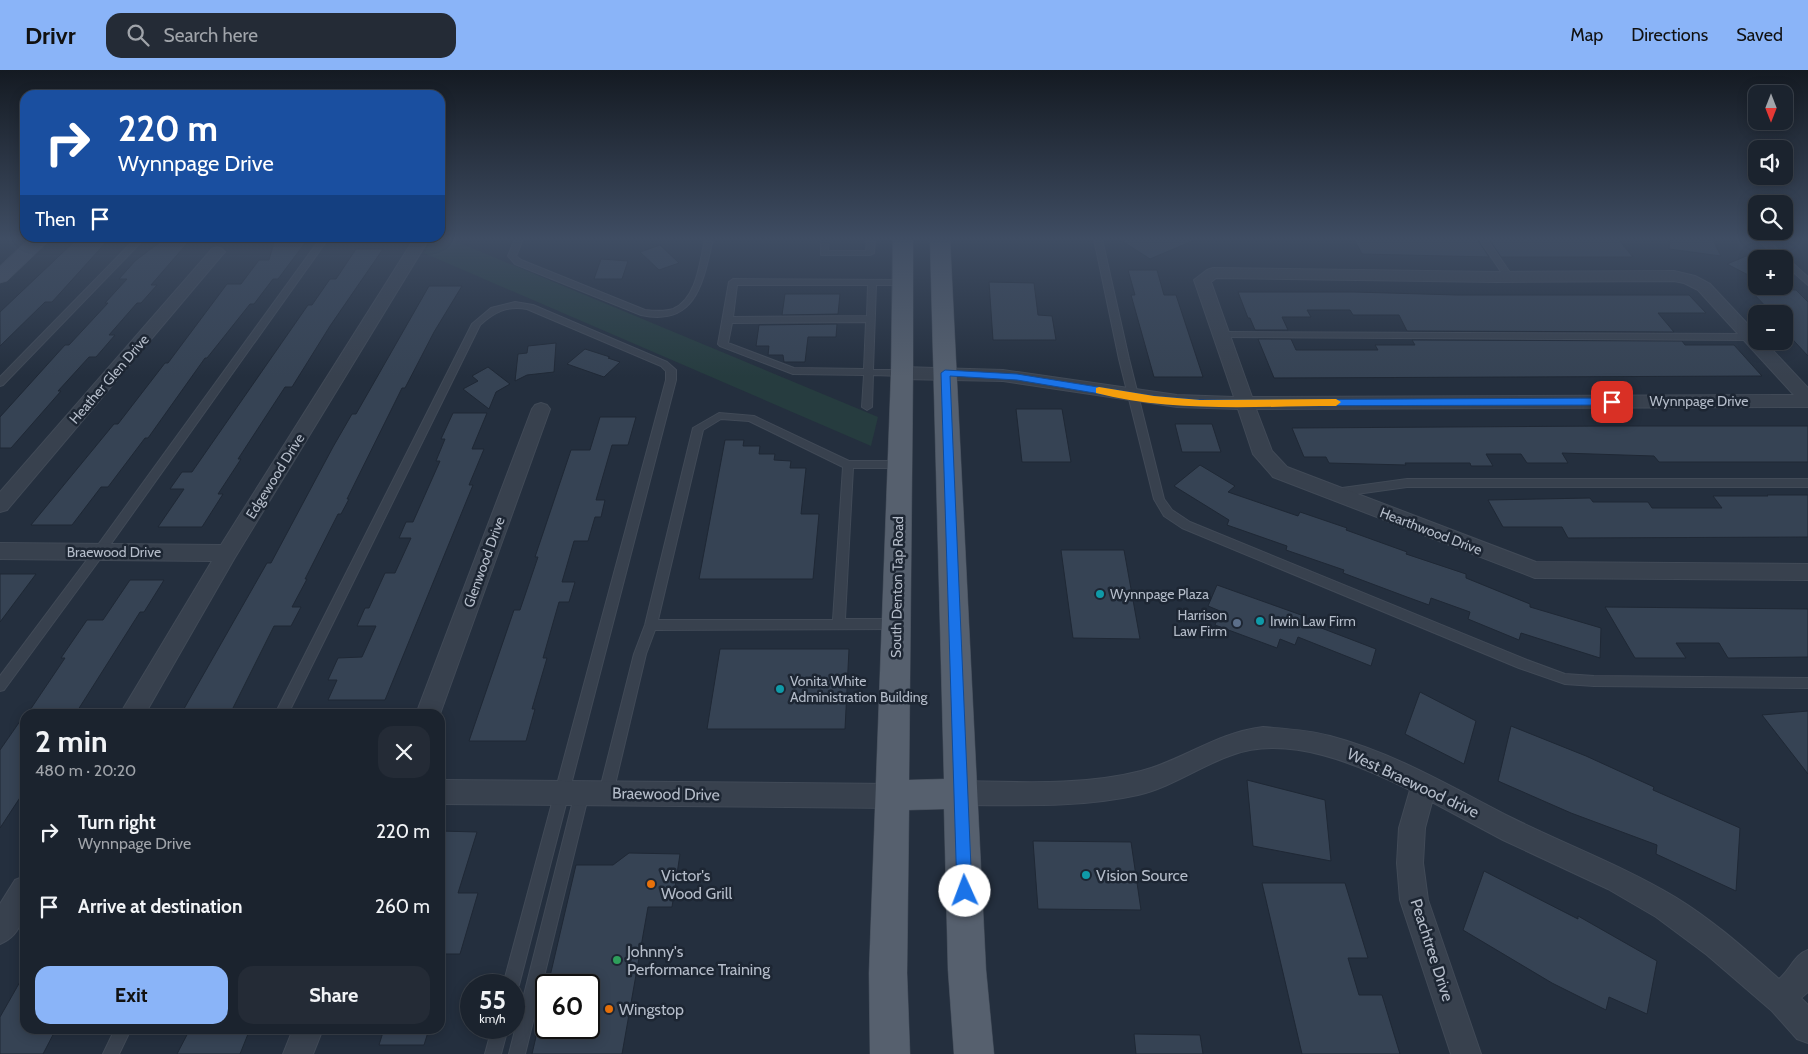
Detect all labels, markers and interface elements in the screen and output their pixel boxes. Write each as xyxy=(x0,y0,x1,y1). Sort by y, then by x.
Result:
search box xyxy=(106,13,456,58)
text: Drivr xyxy=(25,21,76,50)
icon: search xyxy=(124,21,152,49)
text: Search here xyxy=(164,24,258,47)
text: Map xyxy=(1570,24,1603,46)
text: Directions xyxy=(1631,24,1708,46)
text: Saved xyxy=(1736,24,1783,46)
north arrow xyxy=(1748,85,1792,130)
map controls xyxy=(1748,85,1793,350)
text: 220 m xyxy=(118,107,218,150)
icon: right xyxy=(35,110,100,175)
button: sound xyxy=(1748,140,1793,185)
text: Wynnpage Drive xyxy=(118,150,274,177)
button: search xyxy=(1748,195,1793,240)
icon: arrive xyxy=(86,205,114,233)
text: Then xyxy=(35,208,76,231)
button: + xyxy=(1748,250,1793,295)
button: − xyxy=(1748,305,1793,350)
street label: Heather Glen Drive xyxy=(65,331,153,427)
pin xyxy=(1591,381,1633,423)
icon: arrive xyxy=(1598,388,1626,416)
street label: Wynnpage Drive xyxy=(1649,392,1749,410)
street label: Edgewood Drive xyxy=(242,430,308,522)
street label: Hearthwood Drive xyxy=(1377,503,1485,559)
street label: Glenwood Drive xyxy=(459,514,509,610)
street label: South Denton Tap Road xyxy=(887,516,907,658)
street label: Braewood Drive xyxy=(67,543,161,561)
place label: Wynnpage Plaza xyxy=(1110,585,1209,603)
marker: Wynnpage Plaza xyxy=(1094,588,1106,600)
place label: Harrison Law Firm xyxy=(1173,606,1227,640)
place label: Irwin Law Firm xyxy=(1270,612,1356,630)
marker: Irwin Law Firm xyxy=(1254,615,1266,627)
marker: Harrison Law Firm xyxy=(1231,617,1243,629)
place label: Vonita White Administration Building xyxy=(790,672,928,706)
marker: Vonita White Administration Building xyxy=(774,683,786,695)
text: 2 min xyxy=(35,723,107,760)
button: close xyxy=(378,726,430,778)
street label: West Braewood drive xyxy=(1344,744,1482,822)
text: 480 m · 20:20 xyxy=(35,761,136,780)
street label: Braewood Drive xyxy=(612,784,720,804)
text: Turn right xyxy=(78,811,156,834)
icon: right xyxy=(35,818,63,846)
text: 220 m xyxy=(376,820,430,843)
text: Wynnpage Drive xyxy=(78,834,191,853)
position arrow xyxy=(938,864,990,916)
place label: Victor's Wood Grill xyxy=(661,866,732,903)
place label: Vision Source xyxy=(1096,866,1188,885)
marker: Vision Source xyxy=(1080,869,1092,881)
marker: Victor's Wood Grill xyxy=(645,878,657,890)
icon: arrive xyxy=(35,893,63,921)
text: Arrive at destination xyxy=(78,895,242,918)
text: 260 m xyxy=(375,895,430,918)
street label: Peachtree Drive xyxy=(1406,896,1458,1004)
place label: Johnny's Performance Training xyxy=(626,942,771,979)
marker: Johnny's Performance Training xyxy=(611,954,623,966)
button: Exit xyxy=(35,966,228,1024)
button: Share xyxy=(238,966,430,1024)
speed limit sign: 60 xyxy=(535,974,600,1039)
text: 55 xyxy=(479,985,506,1015)
place label: Wingstop xyxy=(619,1000,684,1019)
marker: Wingstop xyxy=(603,1003,615,1015)
text: km/h xyxy=(479,1011,506,1026)

